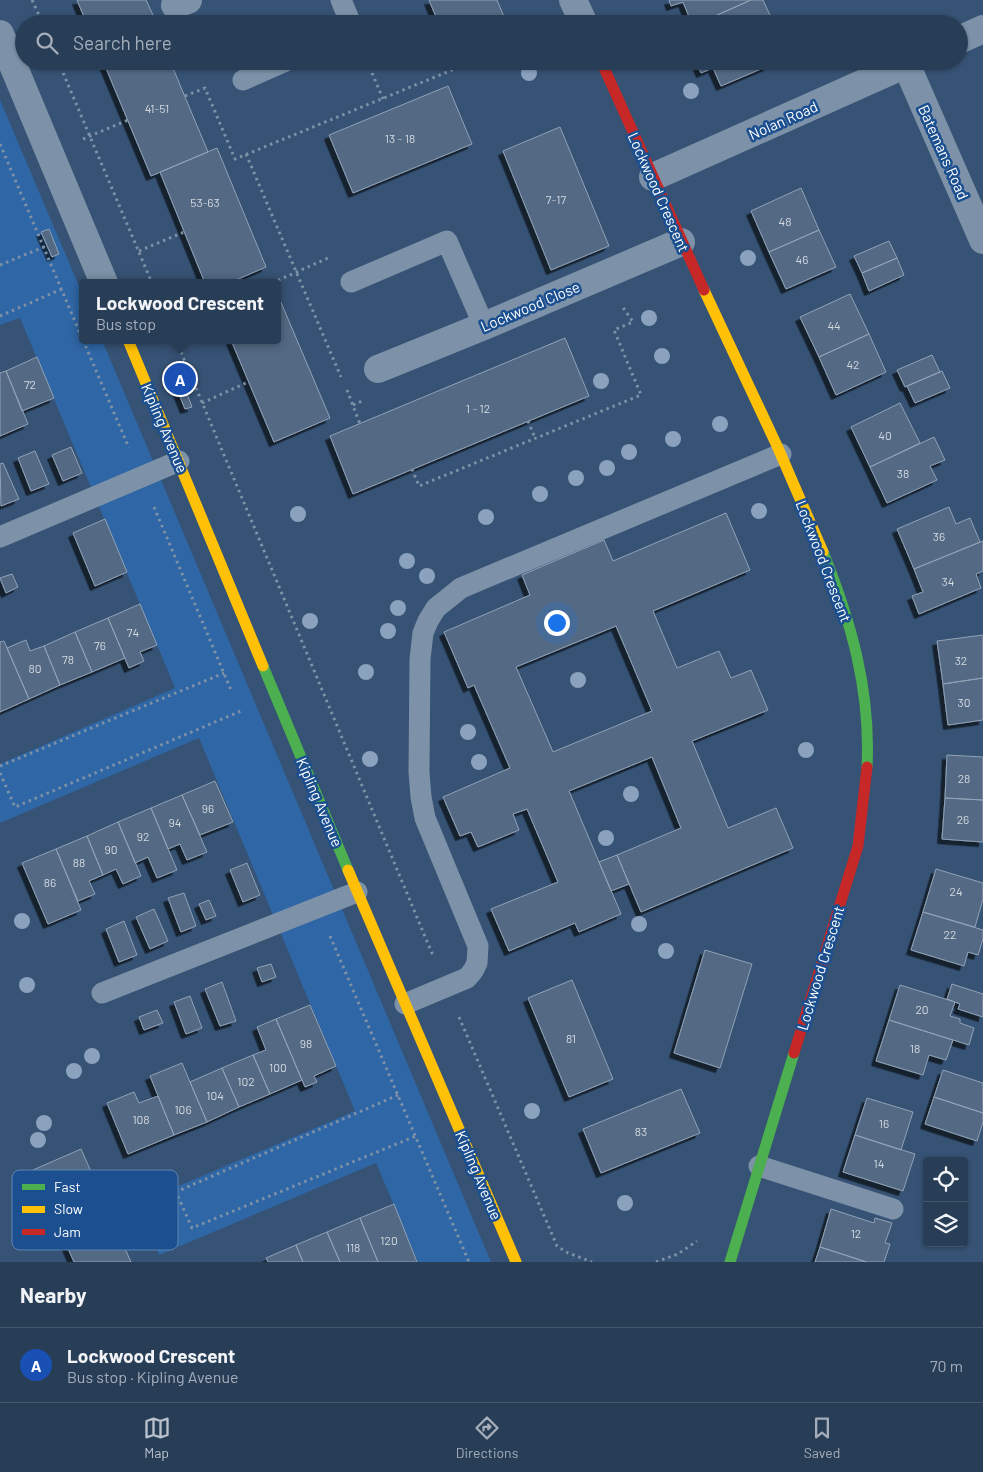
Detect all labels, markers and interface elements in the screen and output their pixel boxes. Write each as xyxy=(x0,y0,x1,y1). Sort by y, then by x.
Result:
search box xyxy=(15,15,968,70)
icon: search xyxy=(33,29,61,57)
text: Search here xyxy=(73,31,172,54)
street label: Nolan Road xyxy=(746,97,820,143)
house number: 41-51 xyxy=(145,101,169,115)
street label: Batemans Road xyxy=(915,102,973,202)
street label: Lockwood Crescent xyxy=(625,129,693,255)
house number: 13 - 18 xyxy=(385,131,415,145)
house number: 7-17 xyxy=(546,192,566,206)
house number: 53-63 xyxy=(190,195,220,209)
house number: 48 xyxy=(779,214,791,228)
house number: 46 xyxy=(796,252,808,266)
street label: Lockwood Close xyxy=(478,277,582,335)
popup xyxy=(79,279,281,344)
text: Lockwood Crescent xyxy=(96,291,264,314)
text: Bus stop xyxy=(96,314,156,333)
house number: 44 xyxy=(827,318,841,332)
house number: 42 xyxy=(846,357,860,371)
pin: A xyxy=(164,360,196,398)
house number: 72 xyxy=(24,377,36,391)
street label: Kipling Avenue xyxy=(138,381,192,475)
house number: 1 - 12 xyxy=(466,401,490,415)
house number: 40 xyxy=(878,428,892,442)
house number: 38 xyxy=(897,466,909,480)
street label: Lockwood Crescent xyxy=(792,498,856,624)
house number: 36 xyxy=(933,529,945,543)
house number: 34 xyxy=(942,574,954,588)
your location xyxy=(544,610,570,636)
house number: 74 xyxy=(127,625,139,639)
house number: 76 xyxy=(94,638,106,652)
house number: 78 xyxy=(62,652,74,666)
house number: 32 xyxy=(955,653,967,667)
house number: 80 xyxy=(28,661,42,675)
house number: 30 xyxy=(958,695,970,709)
street label: Kipling Avenue xyxy=(293,755,347,849)
house number: 28 xyxy=(958,771,970,785)
house number: 96 xyxy=(202,801,214,815)
house number: 26 xyxy=(957,812,969,826)
house number: 94 xyxy=(169,815,181,829)
house number: 92 xyxy=(137,829,149,843)
house number: 90 xyxy=(104,842,118,856)
house number: 88 xyxy=(73,855,85,869)
house number: 86 xyxy=(44,875,56,889)
house number: 24 xyxy=(949,884,963,898)
street label: Lockwood Crescent xyxy=(793,904,847,1032)
house number: 22 xyxy=(944,927,956,941)
house number: 20 xyxy=(915,1002,929,1016)
house number: 81 xyxy=(566,1031,576,1045)
house number: 98 xyxy=(300,1036,312,1050)
house number: 18 xyxy=(910,1041,920,1055)
house number: 100 xyxy=(269,1060,287,1074)
house number: 102 xyxy=(237,1074,255,1088)
house number: 104 xyxy=(206,1088,224,1102)
house number: 106 xyxy=(174,1102,192,1116)
house number: 108 xyxy=(132,1112,150,1126)
house number: 16 xyxy=(879,1116,889,1130)
house number: 83 xyxy=(635,1124,647,1138)
street label: Kipling Avenue xyxy=(452,1128,506,1222)
house number: 14 xyxy=(874,1156,884,1170)
map controls xyxy=(923,1157,968,1247)
button: locate xyxy=(923,1157,968,1202)
legend xyxy=(12,1170,178,1250)
text: Fast xyxy=(54,1178,80,1195)
text: Slow xyxy=(54,1200,83,1217)
button: layers xyxy=(923,1202,968,1247)
text: Jam xyxy=(54,1223,81,1240)
house number: 12 xyxy=(851,1226,861,1240)
house number: 120 xyxy=(380,1233,398,1247)
house number: 118 xyxy=(346,1240,360,1254)
text: Nearby xyxy=(20,1282,86,1307)
text: Lockwood Crescent xyxy=(67,1344,235,1367)
text: A xyxy=(31,1356,41,1375)
text: 70 m xyxy=(930,1356,963,1375)
text: Bus stop · Kipling Avenue xyxy=(67,1367,239,1386)
tab: Map xyxy=(143,1414,171,1461)
tab: Directions xyxy=(456,1414,518,1461)
tab: Saved xyxy=(804,1414,840,1461)

